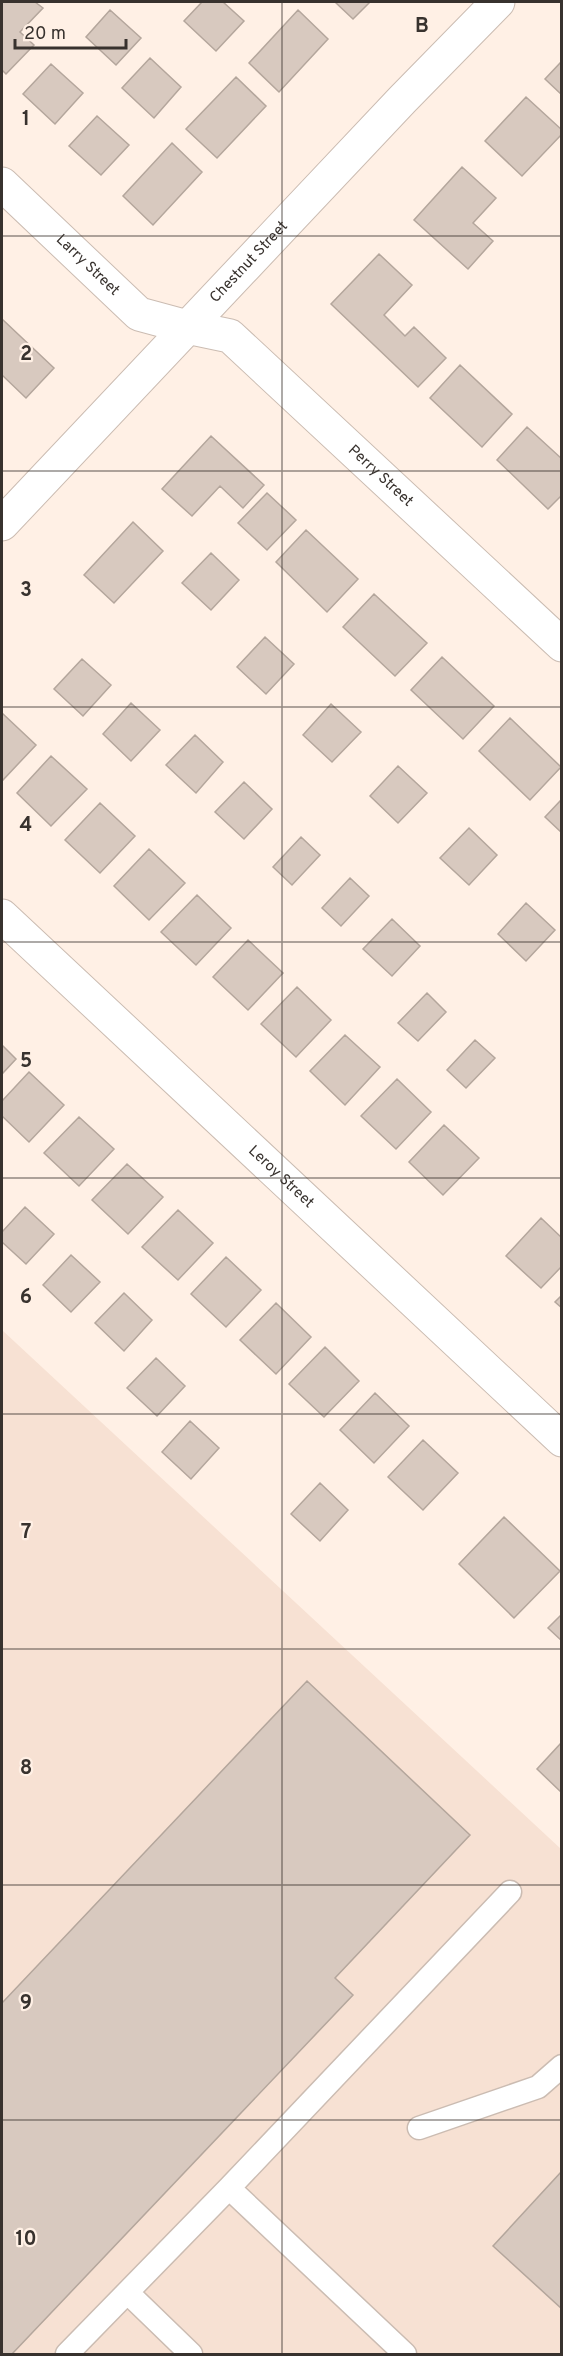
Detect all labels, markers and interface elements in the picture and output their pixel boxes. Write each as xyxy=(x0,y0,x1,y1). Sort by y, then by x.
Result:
scale bar xyxy=(15,12,126,50)
text: B xyxy=(415,14,429,40)
text: 20 m xyxy=(24,23,66,46)
text: 1 xyxy=(22,107,30,133)
street label: Chestnut Street xyxy=(206,217,292,307)
street label: Larry Street xyxy=(52,230,124,300)
text: 2 xyxy=(20,342,32,368)
street label: Perry Street xyxy=(344,441,417,511)
text: 3 xyxy=(20,578,32,604)
text: 4 xyxy=(20,813,32,839)
text: 5 xyxy=(20,1049,32,1075)
street label: Leroy Street xyxy=(244,1142,318,1212)
text: 6 xyxy=(20,1285,32,1311)
text: 7 xyxy=(21,1520,31,1546)
text: 8 xyxy=(20,1756,32,1782)
text: 9 xyxy=(20,1991,32,2017)
text: 10 xyxy=(15,2227,37,2253)

